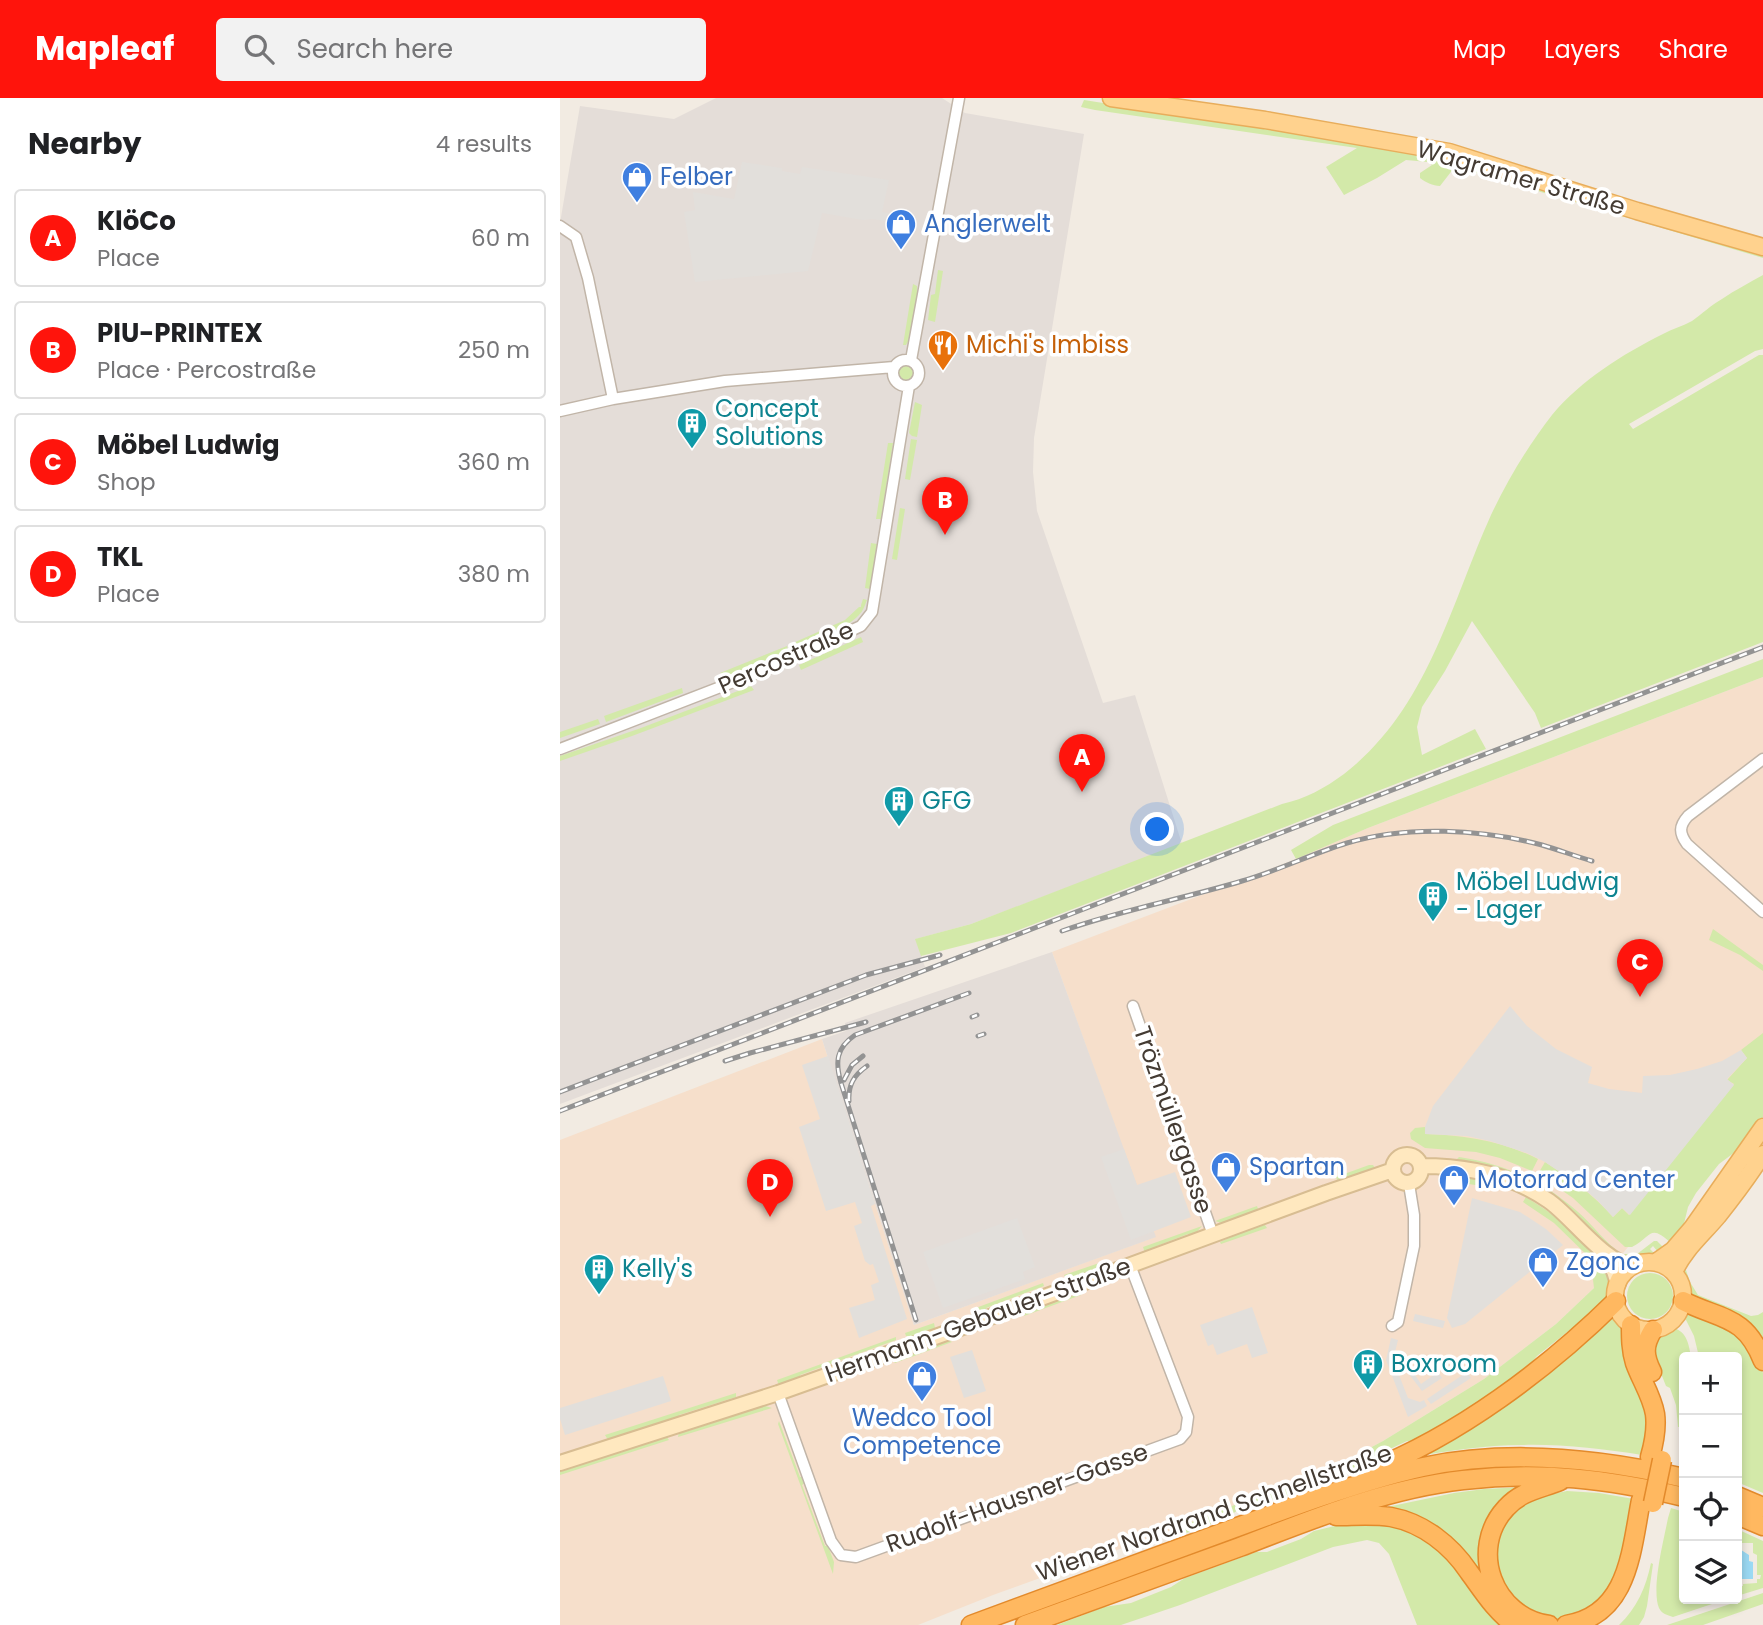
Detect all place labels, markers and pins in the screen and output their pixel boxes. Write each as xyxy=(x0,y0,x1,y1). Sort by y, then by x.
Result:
shop icon: Felber xyxy=(620,160,654,204)
place label: Felber xyxy=(660,160,733,193)
shop icon: Anglerwelt xyxy=(884,207,918,251)
place label: Anglerwelt xyxy=(924,207,1051,240)
restaurant icon: Michi's Imbiss xyxy=(926,328,960,372)
place label: Michi's Imbiss xyxy=(966,328,1129,361)
place label: Concept Solutions xyxy=(715,392,824,453)
building icon: Concept Solutions xyxy=(675,406,709,450)
pin: B xyxy=(922,477,968,535)
pin: A xyxy=(1059,734,1105,792)
building icon: GFG xyxy=(882,784,916,828)
place label: GFG xyxy=(922,784,971,817)
place label: Möbel Ludwig - Lager xyxy=(1456,865,1619,926)
building icon: Möbel Ludwig - Lager xyxy=(1416,879,1450,923)
pin: C xyxy=(1617,939,1663,997)
shop icon: Spartan xyxy=(1209,1150,1243,1194)
place label: Spartan xyxy=(1249,1150,1345,1183)
pin: D xyxy=(747,1159,793,1217)
shop icon: Motorrad Center xyxy=(1437,1163,1471,1207)
place label: Motorrad Center xyxy=(1477,1163,1675,1196)
shop icon: Zgonc xyxy=(1526,1245,1560,1289)
place label: Zgonc xyxy=(1566,1245,1641,1278)
building icon: Kelly's xyxy=(582,1252,616,1296)
place label: Kelly's xyxy=(622,1252,693,1285)
building icon: Boxroom xyxy=(1351,1347,1385,1391)
place label: Boxroom xyxy=(1391,1347,1497,1380)
shop icon: Wedco Tool Competence xyxy=(905,1359,939,1403)
place label: Wedco Tool Competence xyxy=(843,1401,1001,1462)

